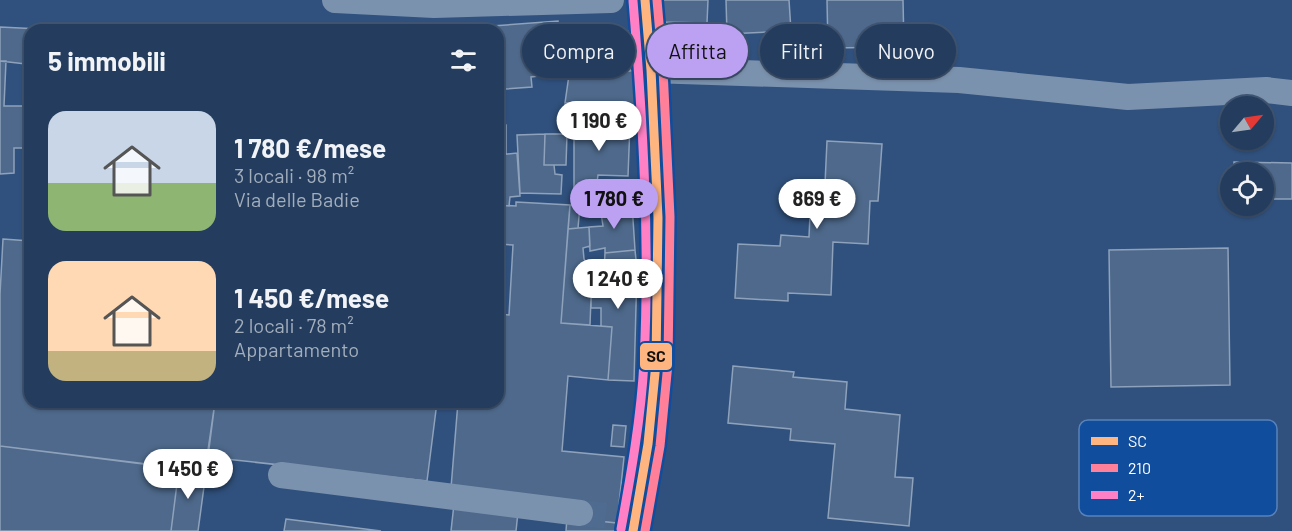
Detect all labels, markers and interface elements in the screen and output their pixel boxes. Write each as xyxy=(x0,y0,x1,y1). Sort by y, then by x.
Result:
chip: Compra xyxy=(522,24,635,78)
chip: Affitta xyxy=(647,24,748,78)
chip: Filtri xyxy=(760,24,844,78)
chip: Nuovo xyxy=(856,24,956,78)
icon: filters xyxy=(447,44,480,77)
text: 5 immobili xyxy=(48,45,166,76)
north arrow xyxy=(1220,96,1274,150)
map controls xyxy=(1220,96,1274,216)
pin: 1 190 € xyxy=(544,101,654,152)
text: 1 190 € xyxy=(571,108,627,132)
text: 1 780 €/mese xyxy=(234,132,386,163)
icon: home xyxy=(96,135,168,207)
button: locate xyxy=(1220,162,1274,216)
text: 3 locali · 98 m² xyxy=(234,163,354,187)
pin: 1 780 € xyxy=(559,179,669,230)
pin: 869 € xyxy=(775,179,859,230)
text: 1 780 € xyxy=(584,186,644,210)
text: 869 € xyxy=(793,186,841,210)
text: Via delle Badie xyxy=(234,187,360,211)
pin: 1 240 € xyxy=(563,259,673,310)
text: 1 240 € xyxy=(587,266,649,290)
text: 1 450 €/mese xyxy=(234,282,389,313)
icon: home xyxy=(96,285,168,357)
text: 2 locali · 78 m² xyxy=(234,313,354,337)
text: Appartamento xyxy=(234,337,359,361)
line badge: SC xyxy=(639,342,673,371)
text: SC xyxy=(646,346,666,365)
legend xyxy=(1079,420,1277,516)
text: SC xyxy=(1128,431,1147,450)
pin: 1 450 € xyxy=(133,449,243,500)
text: 1 450 € xyxy=(157,456,219,480)
text: 210 xyxy=(1128,458,1151,477)
text: 2+ xyxy=(1128,485,1145,504)

